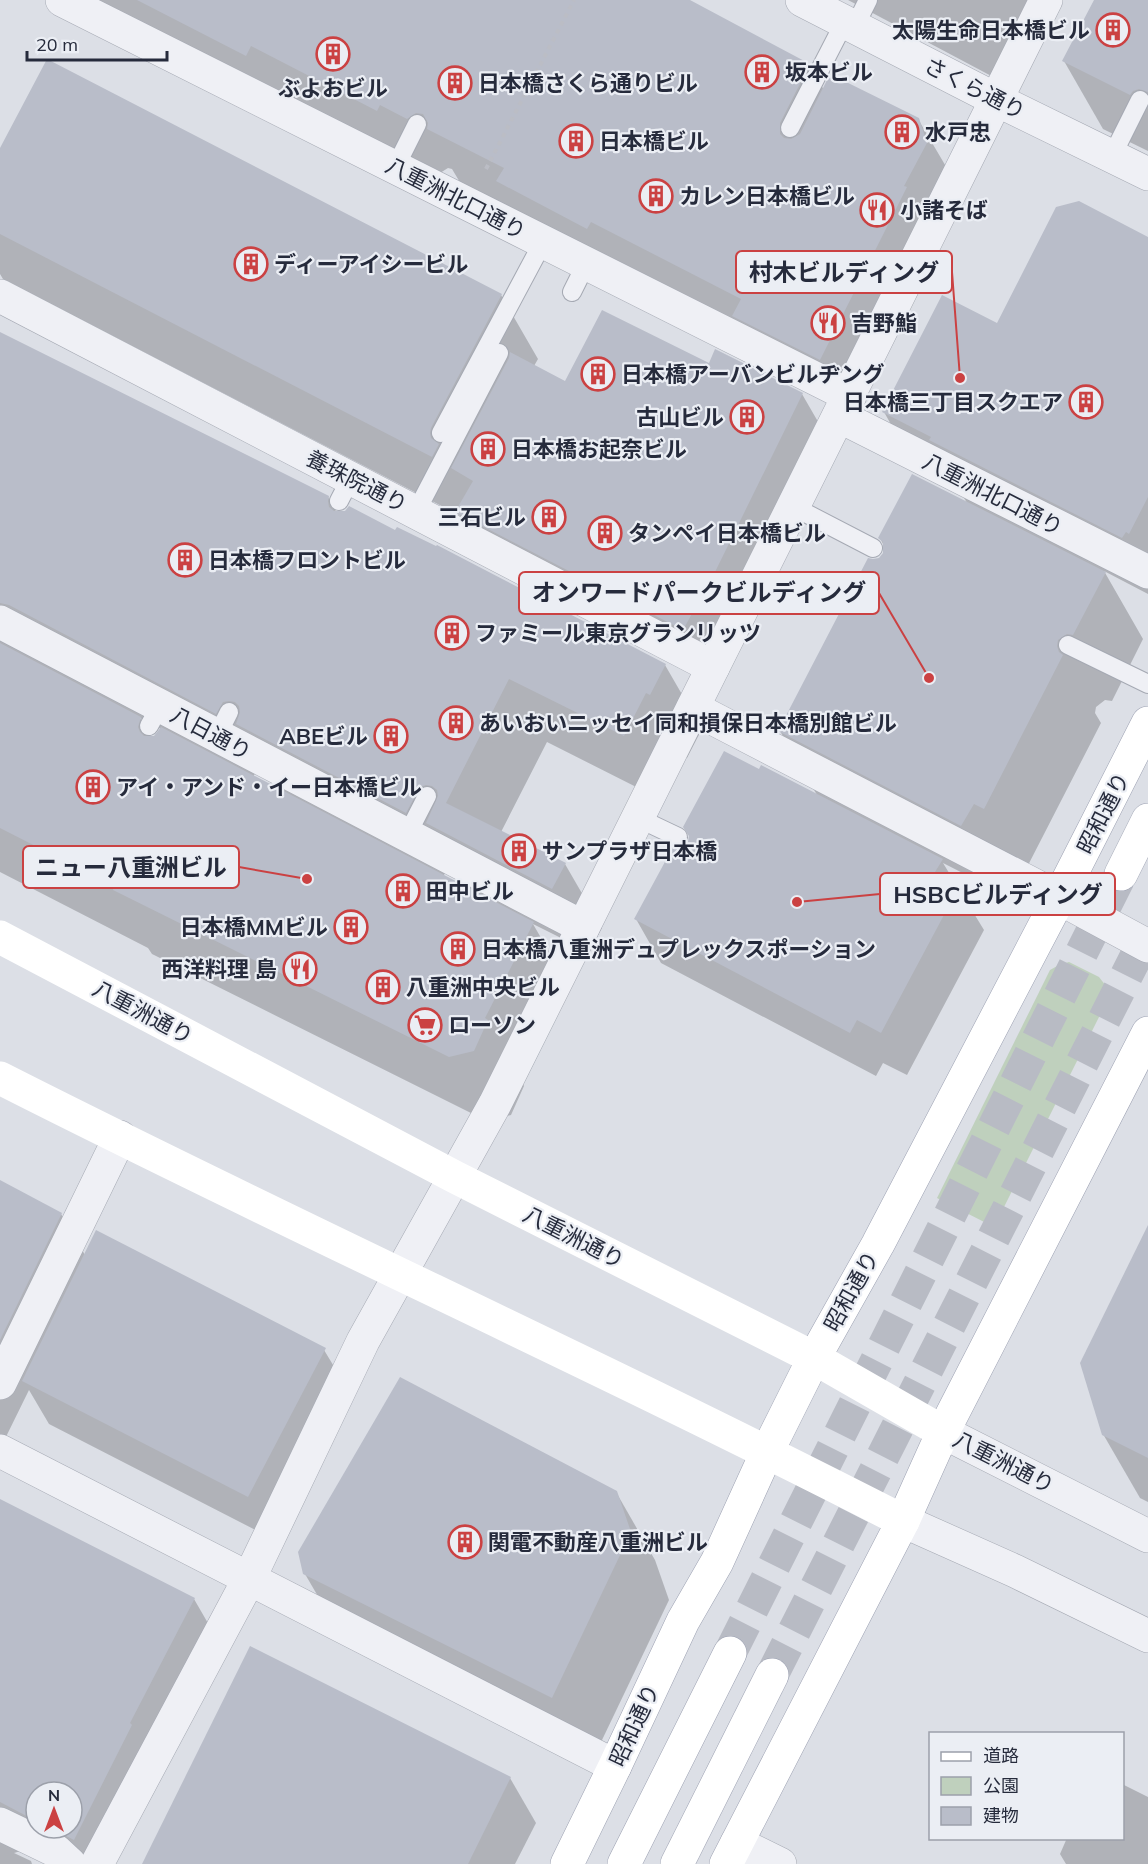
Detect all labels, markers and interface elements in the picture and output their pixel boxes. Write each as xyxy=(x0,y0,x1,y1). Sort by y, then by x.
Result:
building icon: 太陽生命日本橋ビル xyxy=(1095,12,1131,48)
place label: 太陽生命日本橋ビル xyxy=(892,16,1090,44)
scale bar xyxy=(27,24,166,62)
text: 20 m xyxy=(36,33,78,56)
building icon: ぶよおビル xyxy=(315,36,351,72)
street label: さくら通り xyxy=(920,51,1030,125)
building icon: 坂本ビル xyxy=(744,54,780,90)
place label: 坂本ビル xyxy=(785,58,873,86)
building icon: 日本橋さくら通りビル xyxy=(437,65,473,101)
place label: 日本橋さくら通りビル xyxy=(478,69,698,97)
place label: ぶよおビル xyxy=(278,74,388,102)
building icon: 水戸忠 xyxy=(884,114,920,150)
place label: 水戸忠 xyxy=(925,118,991,146)
building icon: 日本橋ビル xyxy=(558,123,594,159)
place label: 日本橋ビル xyxy=(599,127,709,155)
street label: 八重洲北口通り xyxy=(381,151,531,245)
building icon: カレン日本橋ビル xyxy=(638,178,674,214)
place label: カレン日本橋ビル xyxy=(679,182,855,210)
restaurant icon: 小諸そば xyxy=(859,192,895,228)
place label: 小諸そば xyxy=(900,196,988,224)
building icon: ディーアイシービル xyxy=(233,246,269,282)
place label: ディーアイシービル xyxy=(274,250,468,278)
callout: 村木ビルディング xyxy=(736,251,952,293)
text: 村木ビルディング xyxy=(749,257,939,287)
restaurant icon: 吉野鮨 xyxy=(810,305,846,341)
place label: 吉野鮨 xyxy=(851,309,917,337)
building icon: 日本橋アーバンビルヂング xyxy=(580,356,616,392)
place label: 日本橋アーバンビルヂング xyxy=(621,360,885,388)
building icon: 日本橋三丁目スクエア xyxy=(1068,384,1104,420)
place label: 日本橋三丁目スクエア xyxy=(843,388,1063,416)
building icon: 古山ビル xyxy=(729,399,765,435)
place label: 古山ビル xyxy=(636,403,724,431)
building icon: 日本橋お起奈ビル xyxy=(470,431,506,467)
place label: 日本橋お起奈ビル xyxy=(511,435,687,463)
street label: 養珠院通り xyxy=(302,444,412,518)
street label: 八重洲北口通り xyxy=(918,447,1068,541)
building icon: 三石ビル xyxy=(531,499,567,535)
place label: 三石ビル xyxy=(438,503,526,531)
building icon: タンペイ日本橋ビル xyxy=(587,515,623,551)
place label: タンペイ日本橋ビル xyxy=(628,519,826,547)
building icon: 日本橋フロントビル xyxy=(167,542,203,578)
place label: 日本橋フロントビル xyxy=(208,546,406,574)
callout: オンワードパークビルディング xyxy=(519,572,879,614)
text: オンワードパークビルディング xyxy=(532,577,866,607)
building icon: ファミール東京グランリッツ xyxy=(434,615,470,651)
place label: ファミール東京グランリッツ xyxy=(475,619,761,647)
street label: 八日通り xyxy=(166,700,256,766)
building icon: あいおいニッセイ同和損保日本橋別館ビル xyxy=(438,705,474,741)
place label: あいおいニッセイ同和損保日本橋別館ビル xyxy=(479,709,897,737)
building icon: ABEビル xyxy=(373,718,409,754)
place label: ABEビル xyxy=(279,722,368,750)
street label: 昭和通り xyxy=(1071,767,1135,859)
building icon: アイ・アンド・イー日本橋ビル xyxy=(75,769,111,805)
place label: アイ・アンド・イー日本橋ビル xyxy=(116,773,422,801)
building icon: サンプラザ日本橋 xyxy=(501,833,537,869)
place label: サンプラザ日本橋 xyxy=(542,837,717,865)
callout: ニュー八重洲ビル xyxy=(23,846,239,888)
text: ニュー八重洲ビル xyxy=(35,852,227,882)
building icon: 田中ビル xyxy=(385,873,421,909)
callout: HSBCビルディング xyxy=(880,873,1115,915)
place label: 田中ビル xyxy=(426,877,514,905)
text: HSBCビルディング xyxy=(893,879,1103,909)
building icon: 日本橋MMビル xyxy=(333,909,369,945)
place label: 日本橋MMビル xyxy=(180,913,328,941)
building icon: 日本橋八重洲デュプレックスポーション xyxy=(440,931,476,967)
place label: 日本橋八重洲デュプレックスポーション xyxy=(481,935,876,963)
restaurant icon: 西洋料理 島 xyxy=(282,951,318,987)
place label: 西洋料理 島 xyxy=(161,955,277,983)
building icon: 八重洲中央ビル xyxy=(365,969,401,1005)
place label: 八重洲中央ビル xyxy=(406,973,560,1001)
street label: 八重洲通り xyxy=(88,974,198,1050)
supermarket icon: ローソン xyxy=(407,1007,443,1043)
place label: ローソン xyxy=(448,1011,536,1039)
street label: 八重洲通り xyxy=(519,1200,629,1274)
street label: 昭和通り xyxy=(817,1246,885,1336)
street label: 八重洲通り xyxy=(949,1425,1059,1499)
building icon: 関電不動産八重洲ビル xyxy=(447,1524,483,1560)
place label: 関電不動産八重洲ビル xyxy=(488,1528,708,1556)
street label: 昭和通り xyxy=(603,1679,665,1771)
legend xyxy=(929,1732,1124,1840)
text: 道路 xyxy=(983,1744,1019,1767)
text: 公園 xyxy=(983,1774,1019,1797)
north arrow xyxy=(24,1780,84,1840)
text: N xyxy=(48,1785,60,1805)
text: 建物 xyxy=(983,1804,1019,1827)

